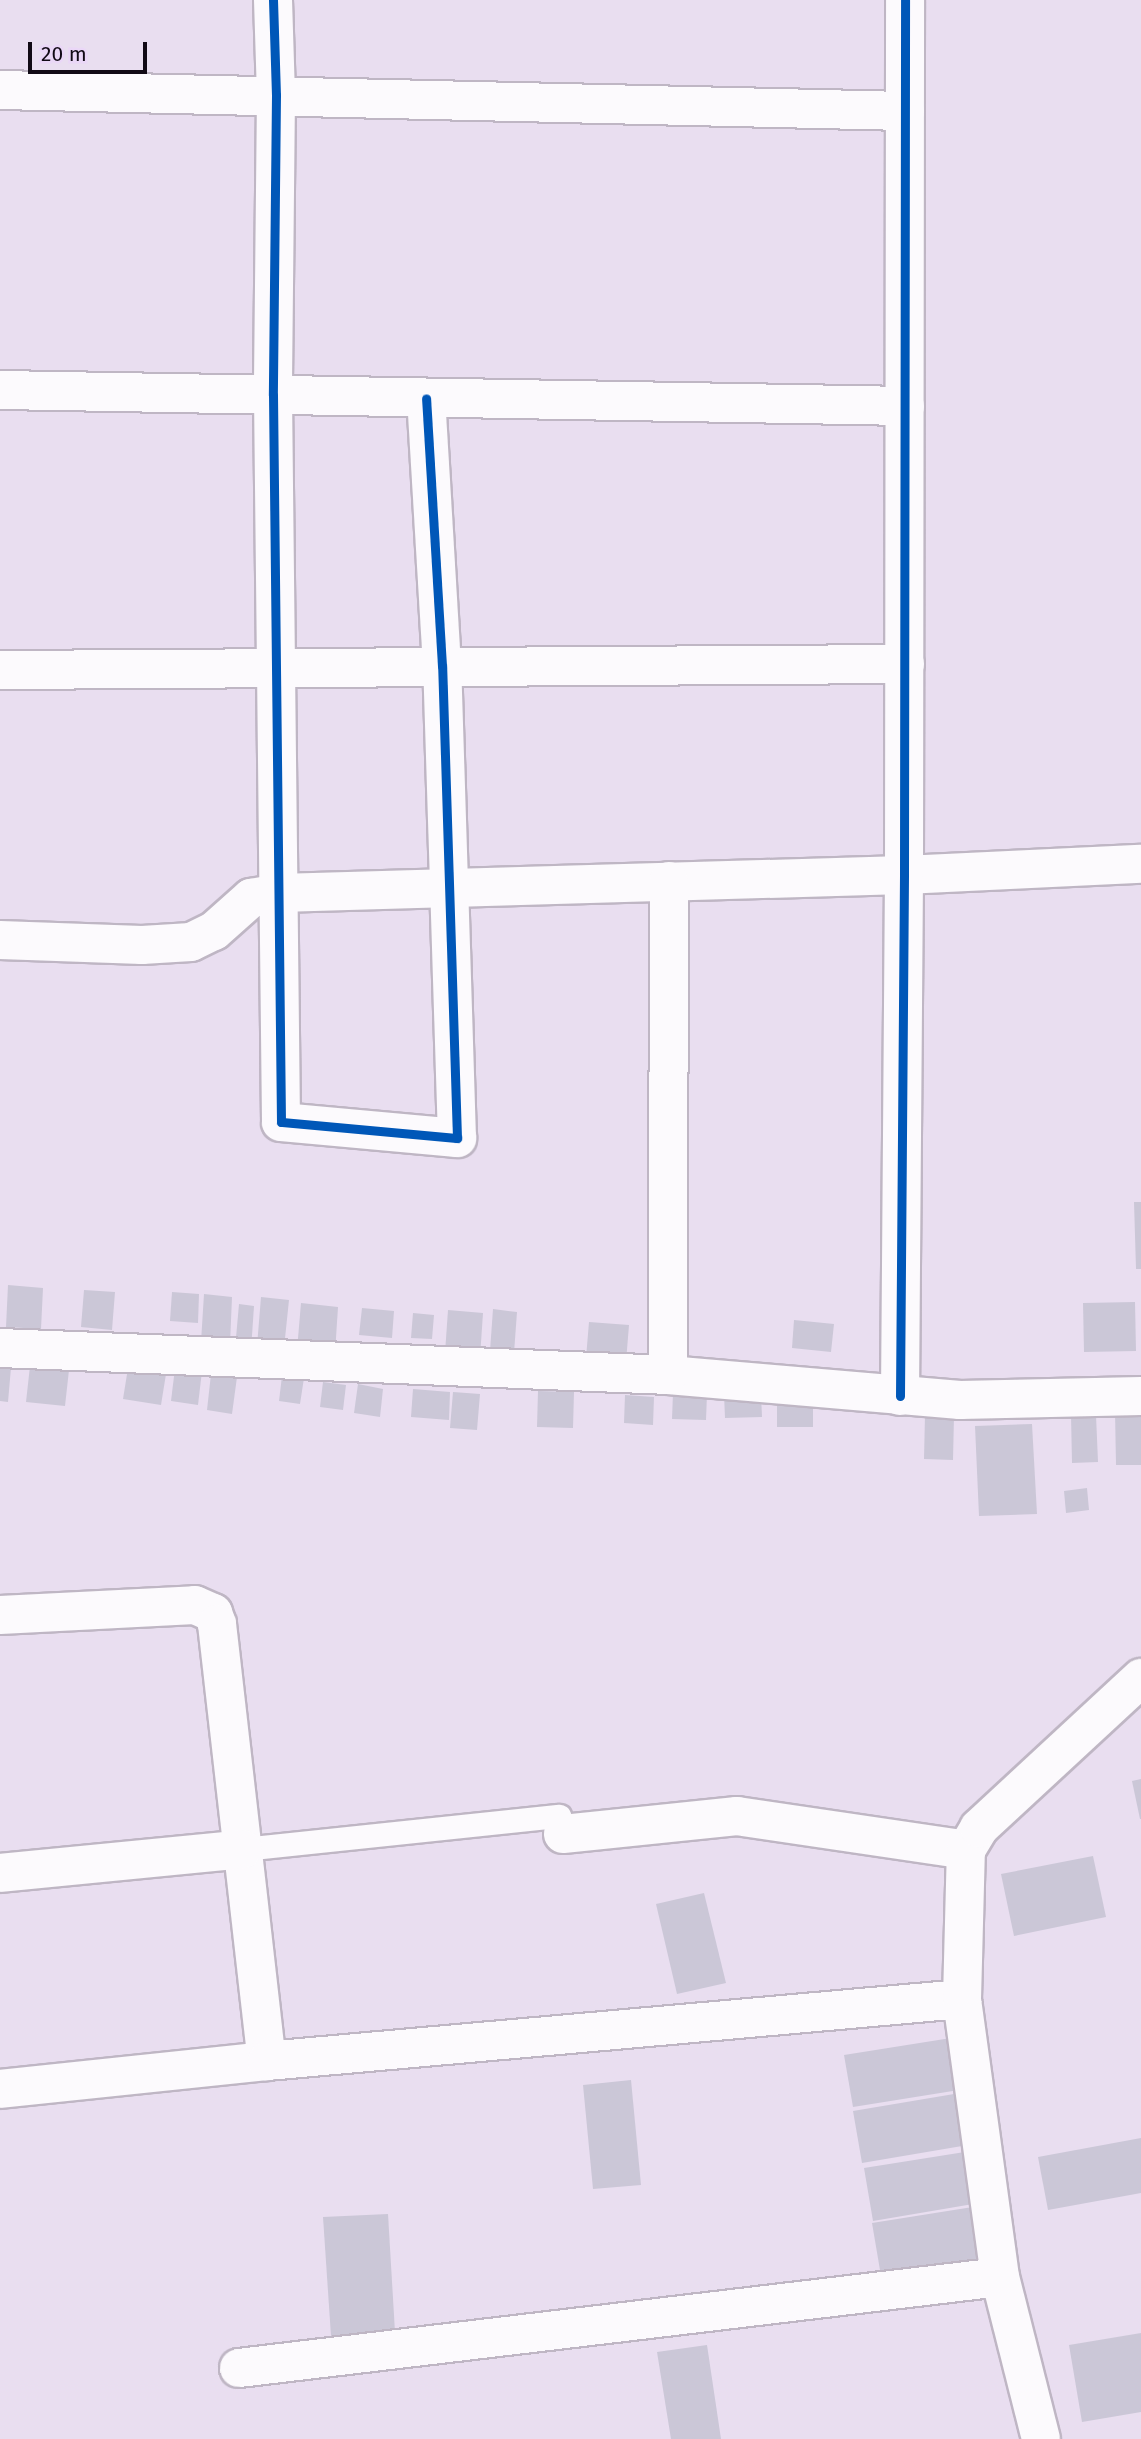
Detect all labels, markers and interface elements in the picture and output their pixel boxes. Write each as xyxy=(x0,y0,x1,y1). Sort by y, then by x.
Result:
scale bar xyxy=(32,28,150,72)
text: 20 m xyxy=(41,41,87,67)

